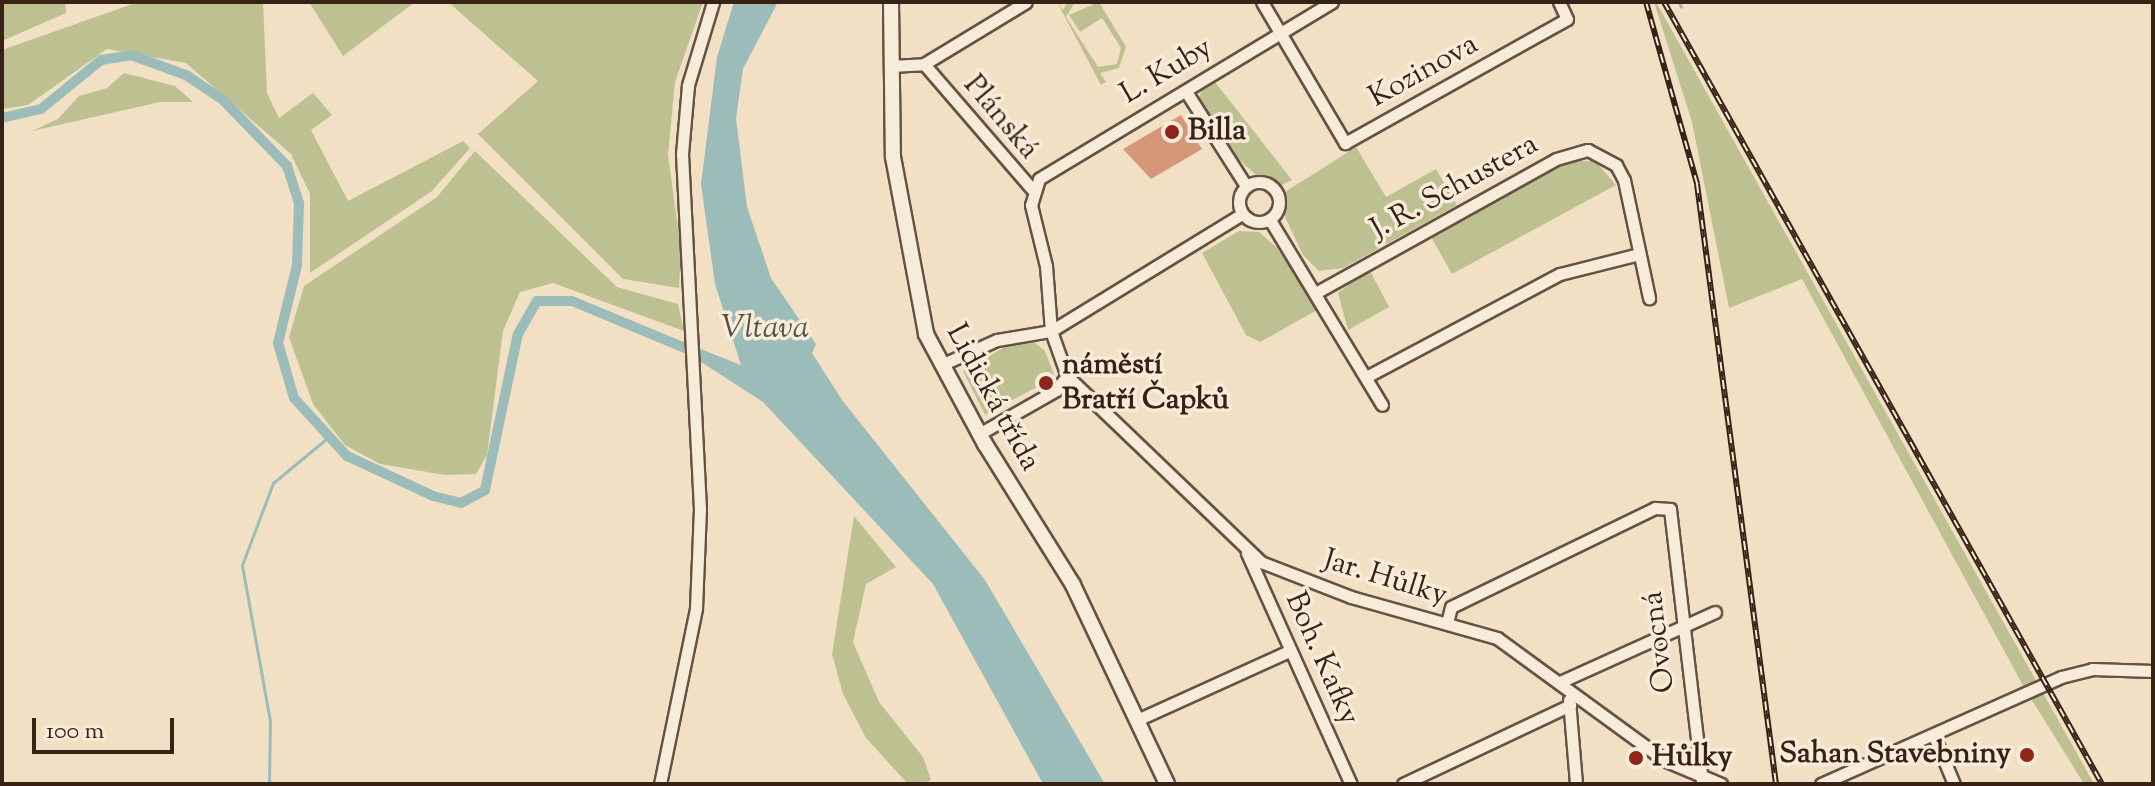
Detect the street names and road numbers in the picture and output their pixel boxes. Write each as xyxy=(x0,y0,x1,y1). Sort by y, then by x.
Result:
street label: Kozinova xyxy=(1363,27,1485,117)
street label: L. Kuby xyxy=(1115,31,1219,113)
street label: Plánská xyxy=(954,69,1046,167)
street label: J. R. Schustera xyxy=(1365,127,1545,249)
street label: Lidická třída xyxy=(937,318,1047,478)
street label: Jar. Hůlky xyxy=(1319,543,1451,615)
street label: Boh. Kafky xyxy=(1276,587,1366,731)
street label: Ovocná xyxy=(1636,589,1684,695)

